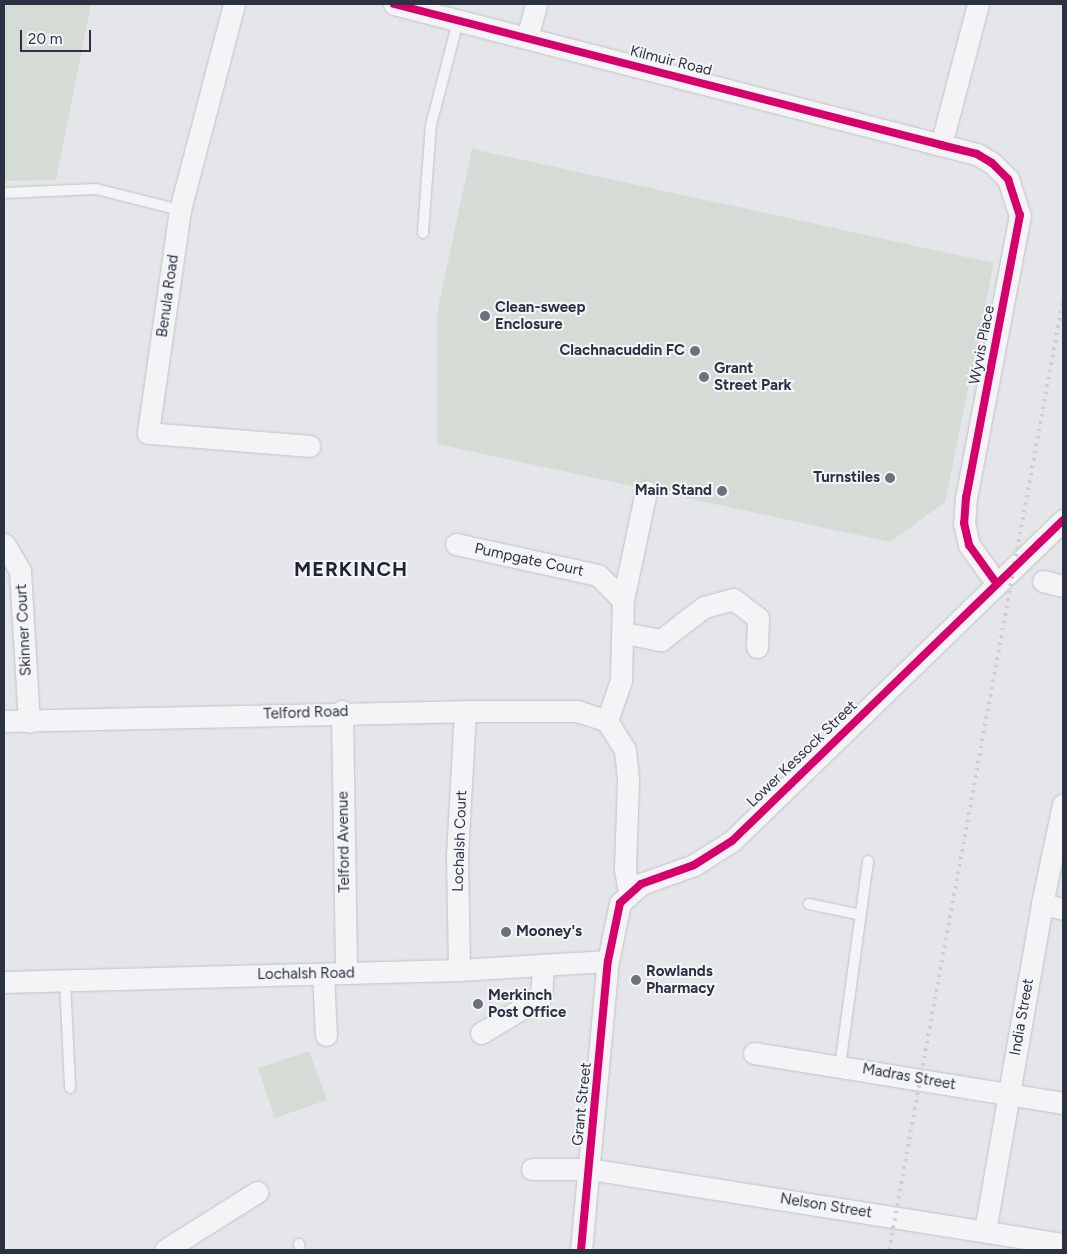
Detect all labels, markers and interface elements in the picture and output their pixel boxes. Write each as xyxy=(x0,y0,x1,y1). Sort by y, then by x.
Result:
scale bar xyxy=(22,20,94,52)
text: 20 m xyxy=(28,30,62,48)
street label: Kilmuir Road xyxy=(628,42,714,80)
street label: Benula Road xyxy=(153,254,183,338)
place label: Clean-sweep Enclosure xyxy=(495,298,585,333)
street label: Wyvis Place xyxy=(966,304,998,386)
marker: Clean-sweep Enclosure xyxy=(479,310,491,322)
place label: Clachnacuddin FC xyxy=(559,342,685,360)
marker: Clachnacuddin FC xyxy=(689,345,701,357)
place label: Grant Street Park xyxy=(714,359,792,394)
marker: Grant Street Park xyxy=(698,371,710,383)
place label: Turnstiles xyxy=(813,469,880,487)
marker: Turnstiles xyxy=(884,472,896,484)
place label: Main Stand xyxy=(635,482,712,500)
marker: Main Stand xyxy=(716,485,728,497)
street label: Pumpgate Court xyxy=(473,540,585,580)
district label: MERKINCH xyxy=(293,557,409,581)
street label: Skinner Court xyxy=(13,583,35,677)
street label: Lower Kessock Street xyxy=(743,697,861,811)
street label: Telford Road xyxy=(263,703,349,723)
street label: Lochalsh Court xyxy=(449,790,471,892)
street label: Telford Avenue xyxy=(334,791,354,893)
place label: Mooney's xyxy=(516,923,582,941)
marker: Mooney's xyxy=(500,926,512,938)
place label: Rowlands Pharmacy xyxy=(646,962,715,997)
street label: Lochalsh Road xyxy=(257,964,355,984)
marker: Rowlands Pharmacy xyxy=(630,974,642,986)
street label: India Street xyxy=(1006,977,1038,1057)
place label: Merkinch Post Office xyxy=(488,986,566,1021)
marker: Merkinch Post Office xyxy=(472,998,484,1010)
street label: Madras Street xyxy=(861,1060,957,1094)
street label: Grant Street xyxy=(569,1061,595,1147)
street label: Nelson Street xyxy=(779,1190,873,1222)

